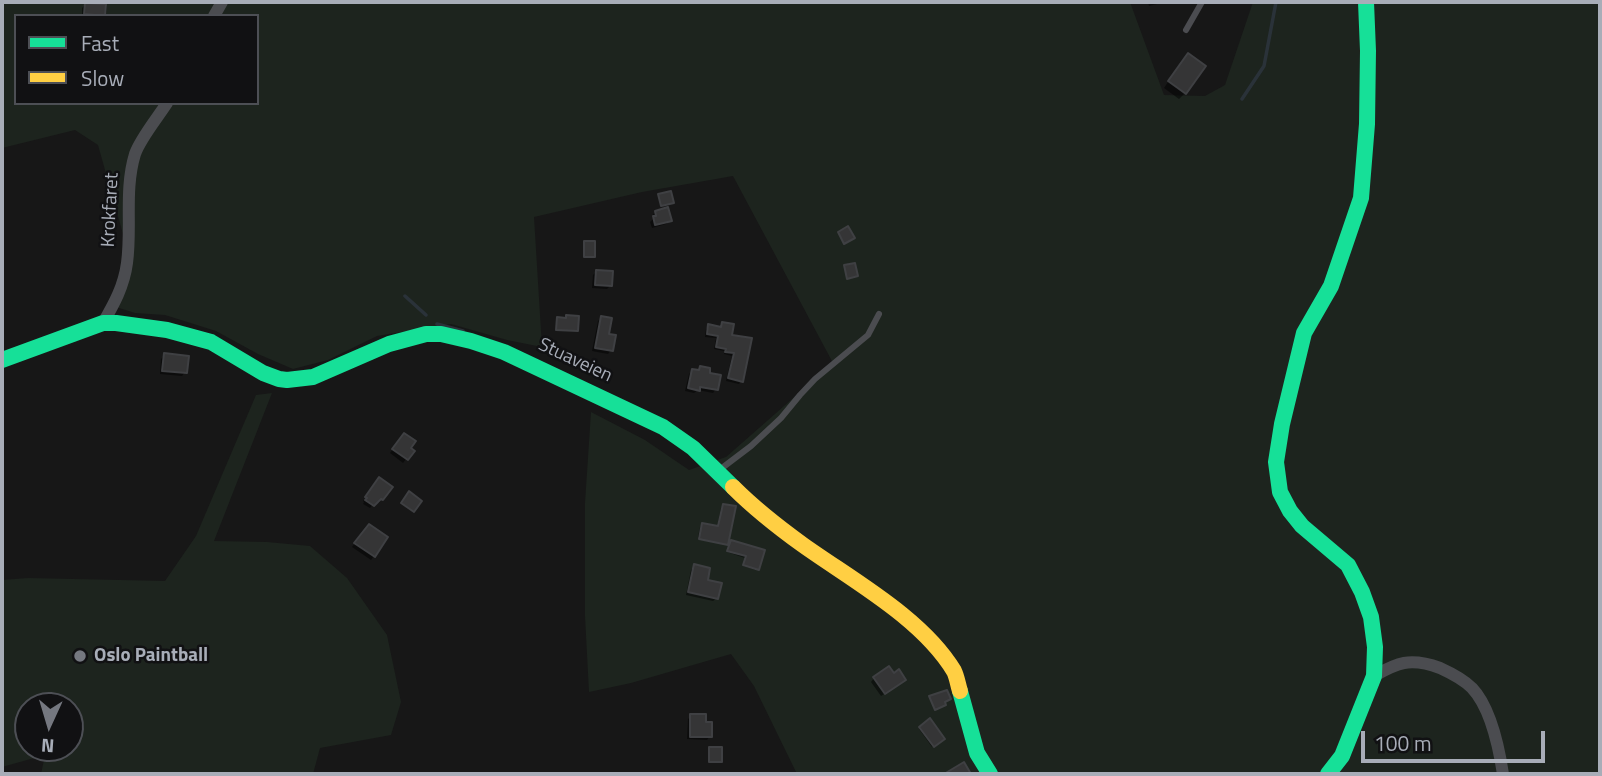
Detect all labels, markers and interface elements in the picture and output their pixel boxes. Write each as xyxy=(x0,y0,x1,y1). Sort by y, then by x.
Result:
legend xyxy=(14,14,259,105)
text: Fast xyxy=(81,27,119,59)
text: Slow xyxy=(81,62,124,94)
street label: Krokfaret xyxy=(98,172,124,248)
street label: Stuaveien xyxy=(534,334,616,388)
place label: Oslo Paintball xyxy=(94,645,208,667)
marker: Oslo Paintball xyxy=(72,648,88,664)
north arrow xyxy=(14,692,84,762)
scale bar xyxy=(1364,716,1548,760)
text: 100 m xyxy=(1374,727,1431,759)
text: N xyxy=(40,732,55,761)

